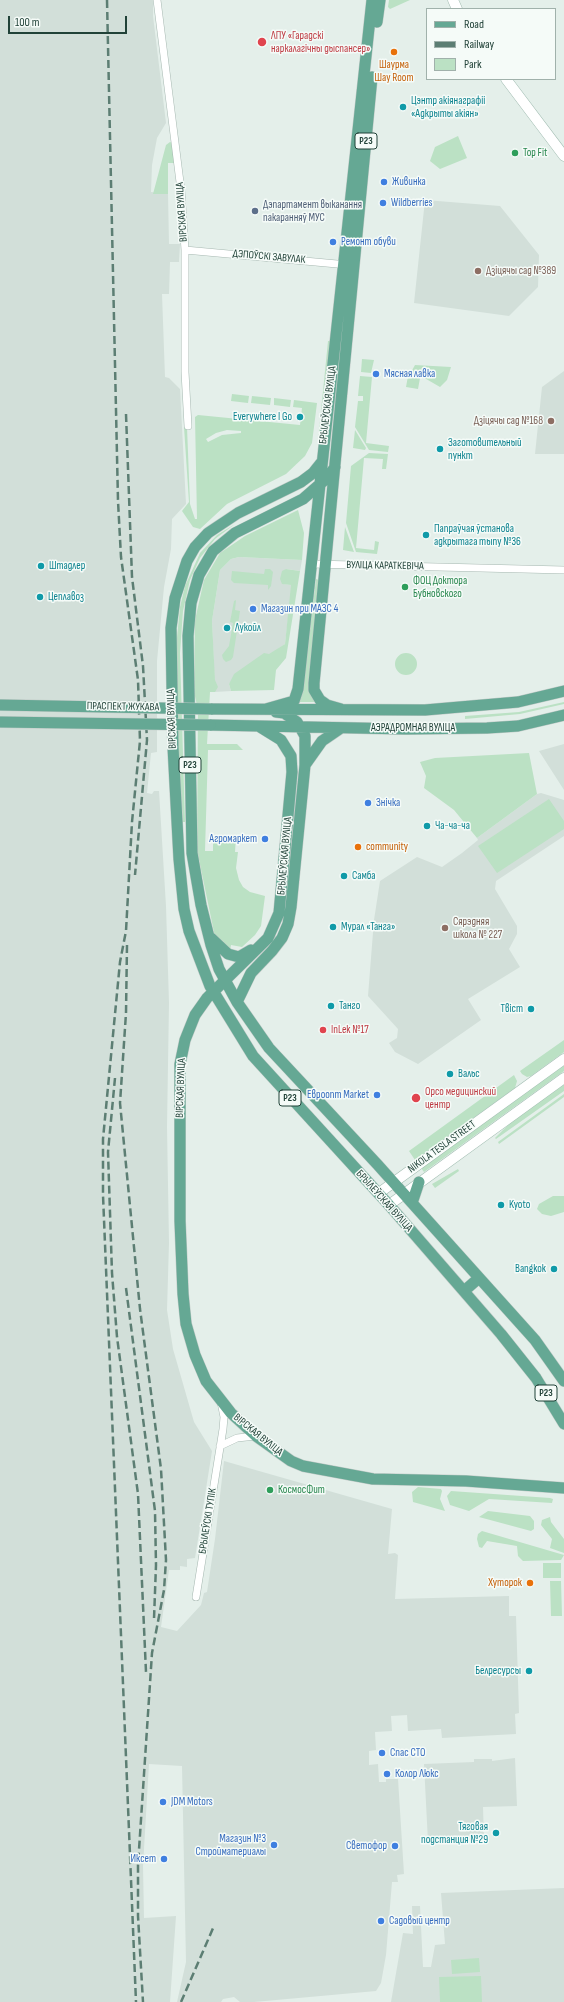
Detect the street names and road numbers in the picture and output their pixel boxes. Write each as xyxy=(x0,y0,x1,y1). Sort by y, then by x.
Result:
road number: Р23 xyxy=(355,133,377,149)
street label: ВІРСКАЯ ВУЛІЦА xyxy=(173,182,191,242)
street label: ДЭПОЎСКІ ЗАВУЛАК xyxy=(232,247,306,267)
street label: БРЫЛЕЎСКАЯ ВУЛІЦА xyxy=(317,365,339,445)
street label: ВУЛІЦА КАРАТКЕВІЧА xyxy=(346,559,424,573)
street label: ВІРСКАЯ ВУЛІЦА xyxy=(164,689,180,749)
street label: ПРАСПЕКТ ЖУКАВА xyxy=(87,700,159,714)
street label: АЭРАДРОМНАЯ ВУЛІЦА xyxy=(371,721,455,735)
road number: Р23 xyxy=(179,757,201,773)
street label: БРЫЛЕЎСКАЯ ВУЛІЦА xyxy=(275,816,295,896)
street label: ВІРСКАЯ ВУЛІЦА xyxy=(173,1058,189,1118)
road number: Р23 xyxy=(279,1090,301,1106)
street label: NIKOLA TESLA STREET xyxy=(405,1118,479,1176)
street label: БРЫЛЕЎСКАЯ ВУЛІЦА xyxy=(353,1168,415,1234)
road number: Р23 xyxy=(535,1385,557,1401)
street label: ВІРСКАЯ ВУЛІЦА xyxy=(231,1411,285,1459)
street label: БРЫЛЕЎСКІ ТУПІК xyxy=(196,1487,220,1555)

